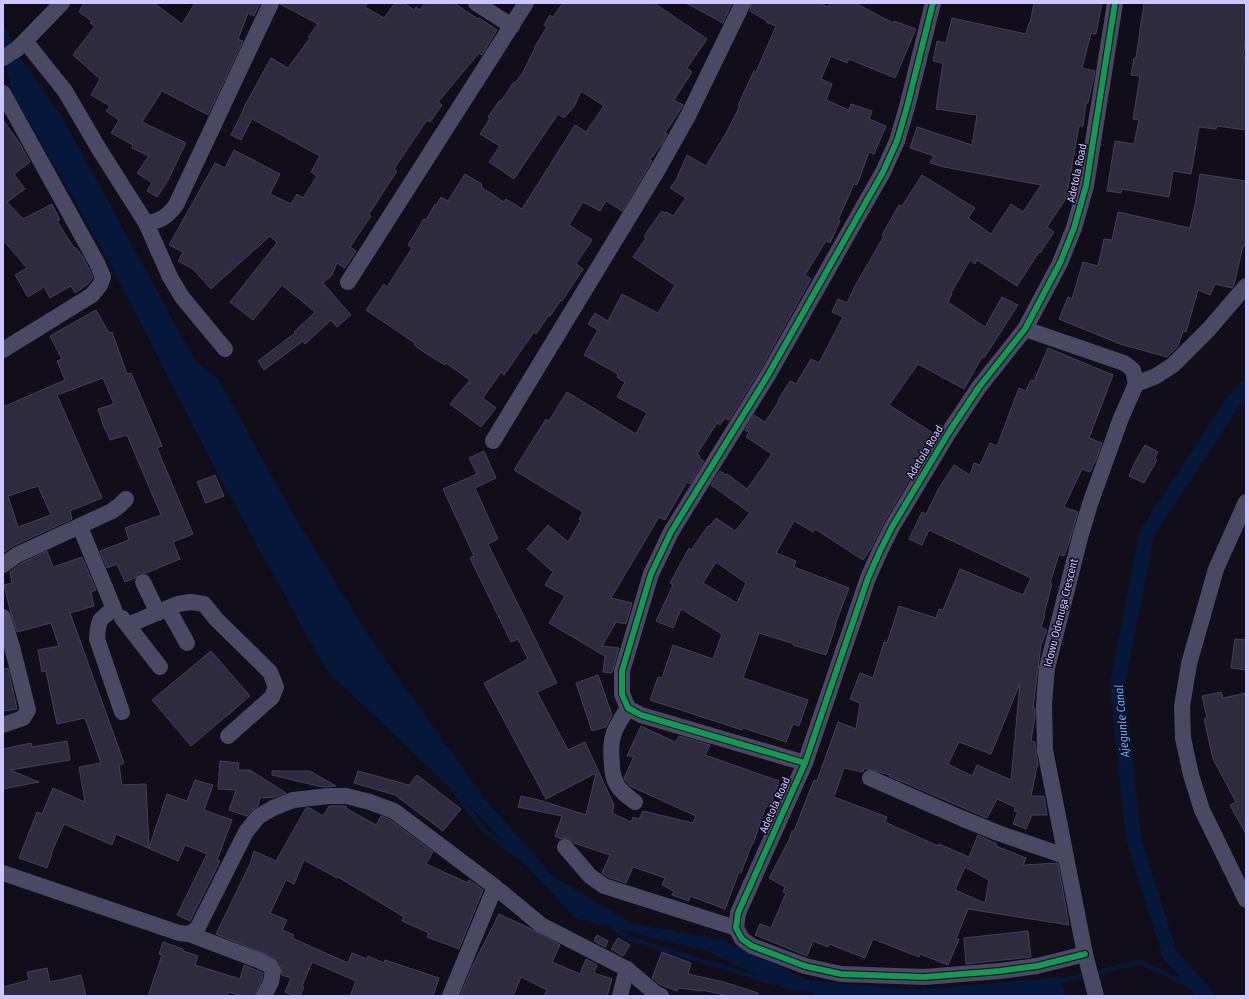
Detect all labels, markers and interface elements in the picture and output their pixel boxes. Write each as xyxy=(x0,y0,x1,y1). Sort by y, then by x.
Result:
street label: Adetola Road xyxy=(1064,142,1090,204)
street label: Adetola Road xyxy=(904,423,946,481)
street label: Idowu Odenuga Crescent xyxy=(1041,557,1081,669)
water label: Ajegunle Canal xyxy=(1112,684,1132,759)
street label: Adetola Road xyxy=(757,775,793,835)

